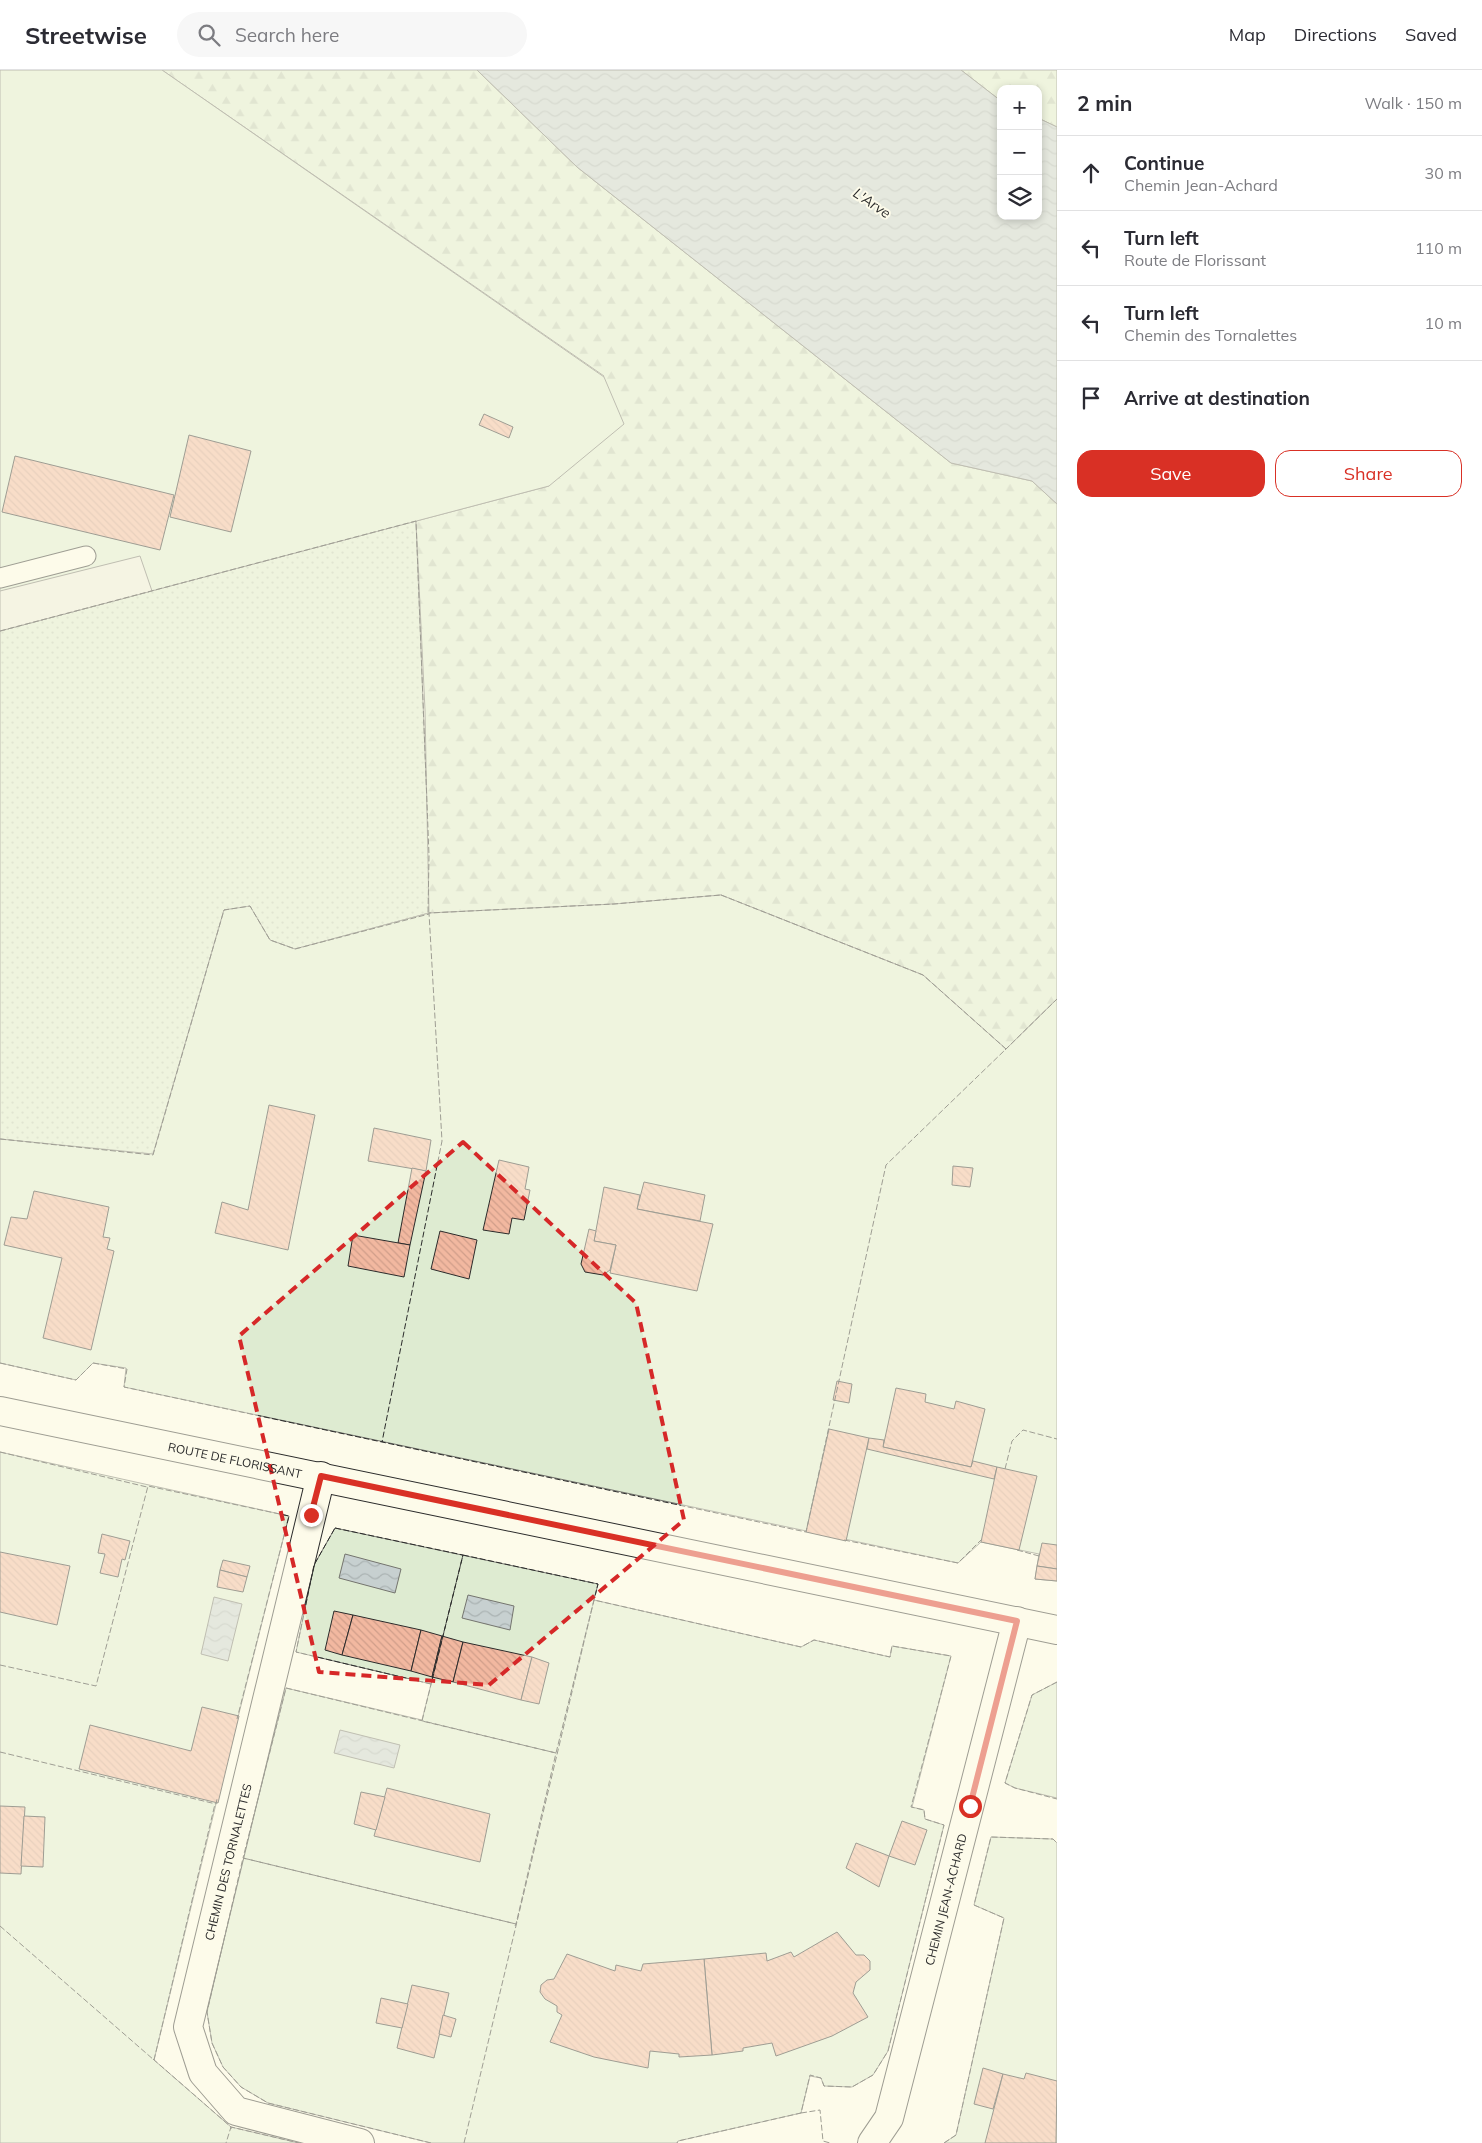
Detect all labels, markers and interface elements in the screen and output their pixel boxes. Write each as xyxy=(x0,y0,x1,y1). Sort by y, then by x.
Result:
search box xyxy=(177,12,527,57)
text: Streetwise xyxy=(25,20,147,50)
icon: search xyxy=(195,21,223,49)
text: Search here xyxy=(235,23,339,47)
text: Map xyxy=(1229,23,1266,46)
text: Directions xyxy=(1294,23,1377,46)
text: Saved xyxy=(1405,23,1457,46)
map controls xyxy=(997,85,1042,220)
button: + xyxy=(997,85,1042,130)
text: 2 min xyxy=(1077,90,1132,116)
text: Walk · 150 m xyxy=(1364,93,1462,113)
button: − xyxy=(997,130,1042,175)
text: Continue xyxy=(1124,151,1204,175)
icon: ahead xyxy=(1077,159,1105,187)
text: 30 m xyxy=(1425,163,1462,183)
button: layers xyxy=(997,175,1042,220)
text: Chemin Jean-Achard xyxy=(1124,175,1278,195)
water label: L'Arve xyxy=(850,184,895,222)
text: Turn left xyxy=(1124,226,1199,250)
icon: left xyxy=(1077,234,1105,262)
text: 110 m xyxy=(1415,238,1462,258)
text: Route de Florissant xyxy=(1124,250,1266,270)
text: Turn left xyxy=(1124,301,1199,325)
icon: left xyxy=(1077,309,1105,337)
text: 10 m xyxy=(1425,313,1462,333)
text: Chemin des Tornalettes xyxy=(1124,325,1297,345)
icon: arrive xyxy=(1077,384,1105,412)
text: Arrive at destination xyxy=(1124,386,1310,410)
button: Save xyxy=(1077,450,1265,497)
button: Share xyxy=(1275,450,1462,497)
street label: ROUTE DE FLORISSANT xyxy=(167,1439,304,1481)
route end xyxy=(300,1504,323,1527)
street label: CHEMIN DES TORNALETTES xyxy=(201,1782,255,1942)
route start xyxy=(959,1795,982,1818)
street label: CHEMIN JEAN-ACHARD xyxy=(921,1832,970,1967)

